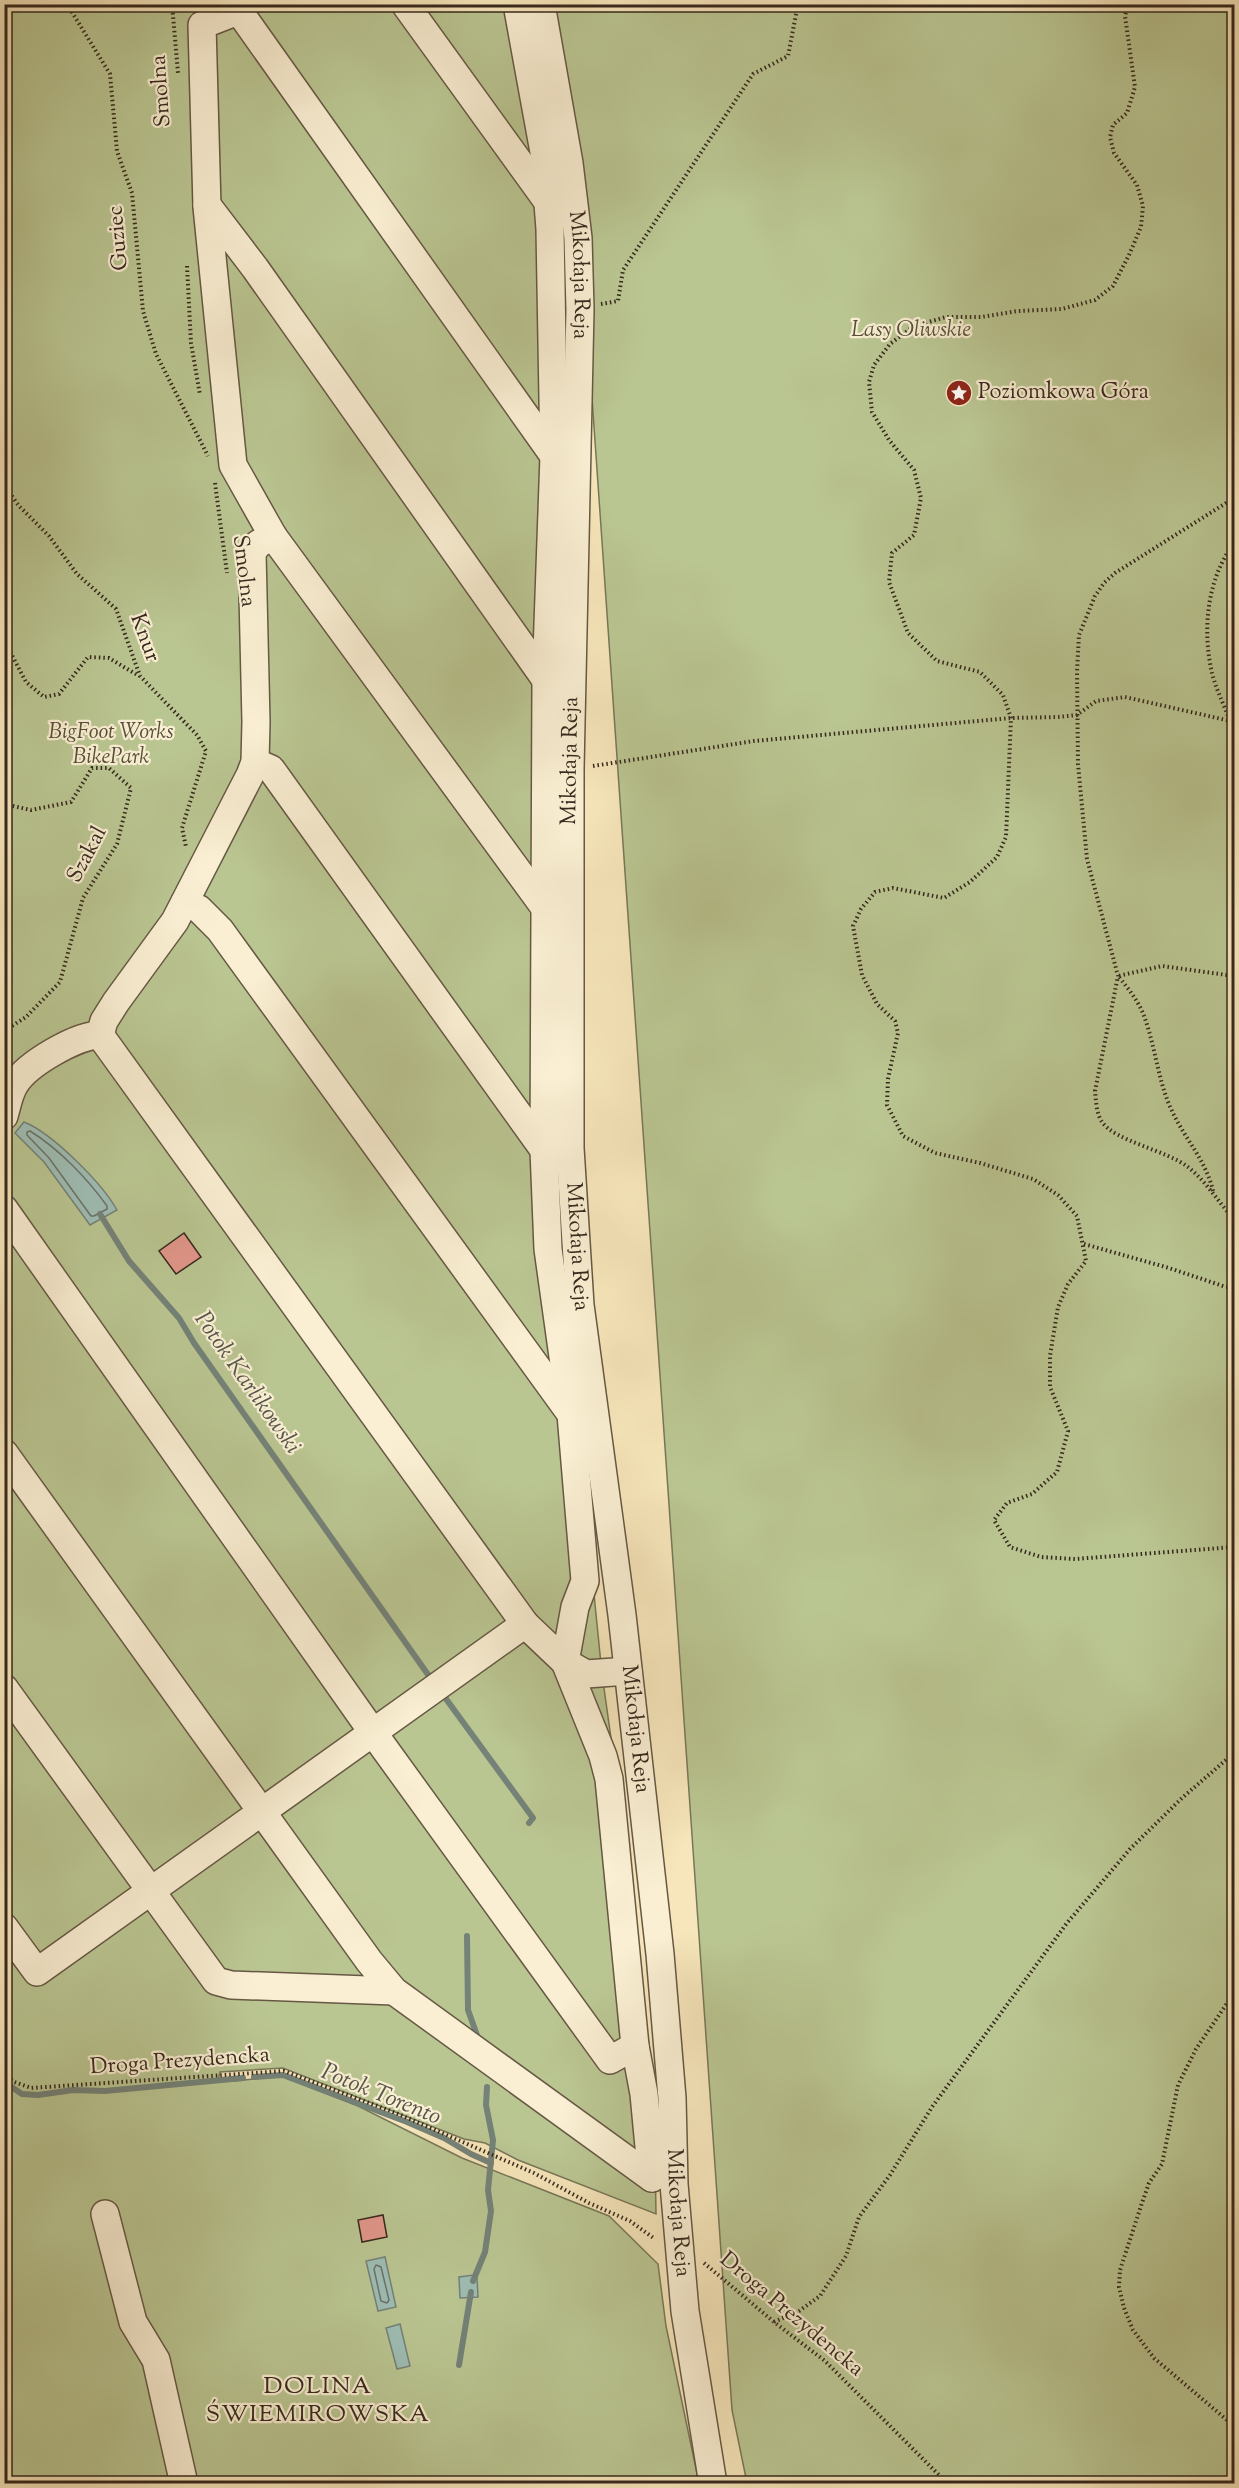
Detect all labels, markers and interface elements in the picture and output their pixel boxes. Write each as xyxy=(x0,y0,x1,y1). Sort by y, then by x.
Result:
street label: Smolna xyxy=(144,54,180,128)
street label: Guziec xyxy=(100,204,138,272)
street label: Mikołaja Reja xyxy=(559,209,596,340)
park label: Lasy Oliwskie xyxy=(851,315,971,347)
place label: Poziomkowa Góra xyxy=(978,377,1149,409)
place icon: Poziomkowa Góra xyxy=(944,378,974,408)
street label: Smolna xyxy=(223,533,263,609)
street label: Knur xyxy=(120,609,168,667)
street label: Mikołaja Reja xyxy=(554,696,588,826)
park label: BigFoot Works BikePark xyxy=(48,717,174,774)
street label: Szakal xyxy=(60,821,116,889)
street label: Mikołaja Reja xyxy=(556,1181,597,1313)
water label: Potok Karlikowski xyxy=(185,1305,309,1461)
street label: Mikołaja Reja xyxy=(612,1663,658,1795)
street label: Droga Prezydencka xyxy=(89,2040,271,2084)
water label: Potok Torento xyxy=(316,2056,446,2134)
street label: Mikołaja Reja xyxy=(657,2148,698,2278)
street label: Droga Prezydencka xyxy=(712,2245,870,2385)
district label: DOLINA ŚWIEMIROWSKA xyxy=(206,2370,430,2432)

